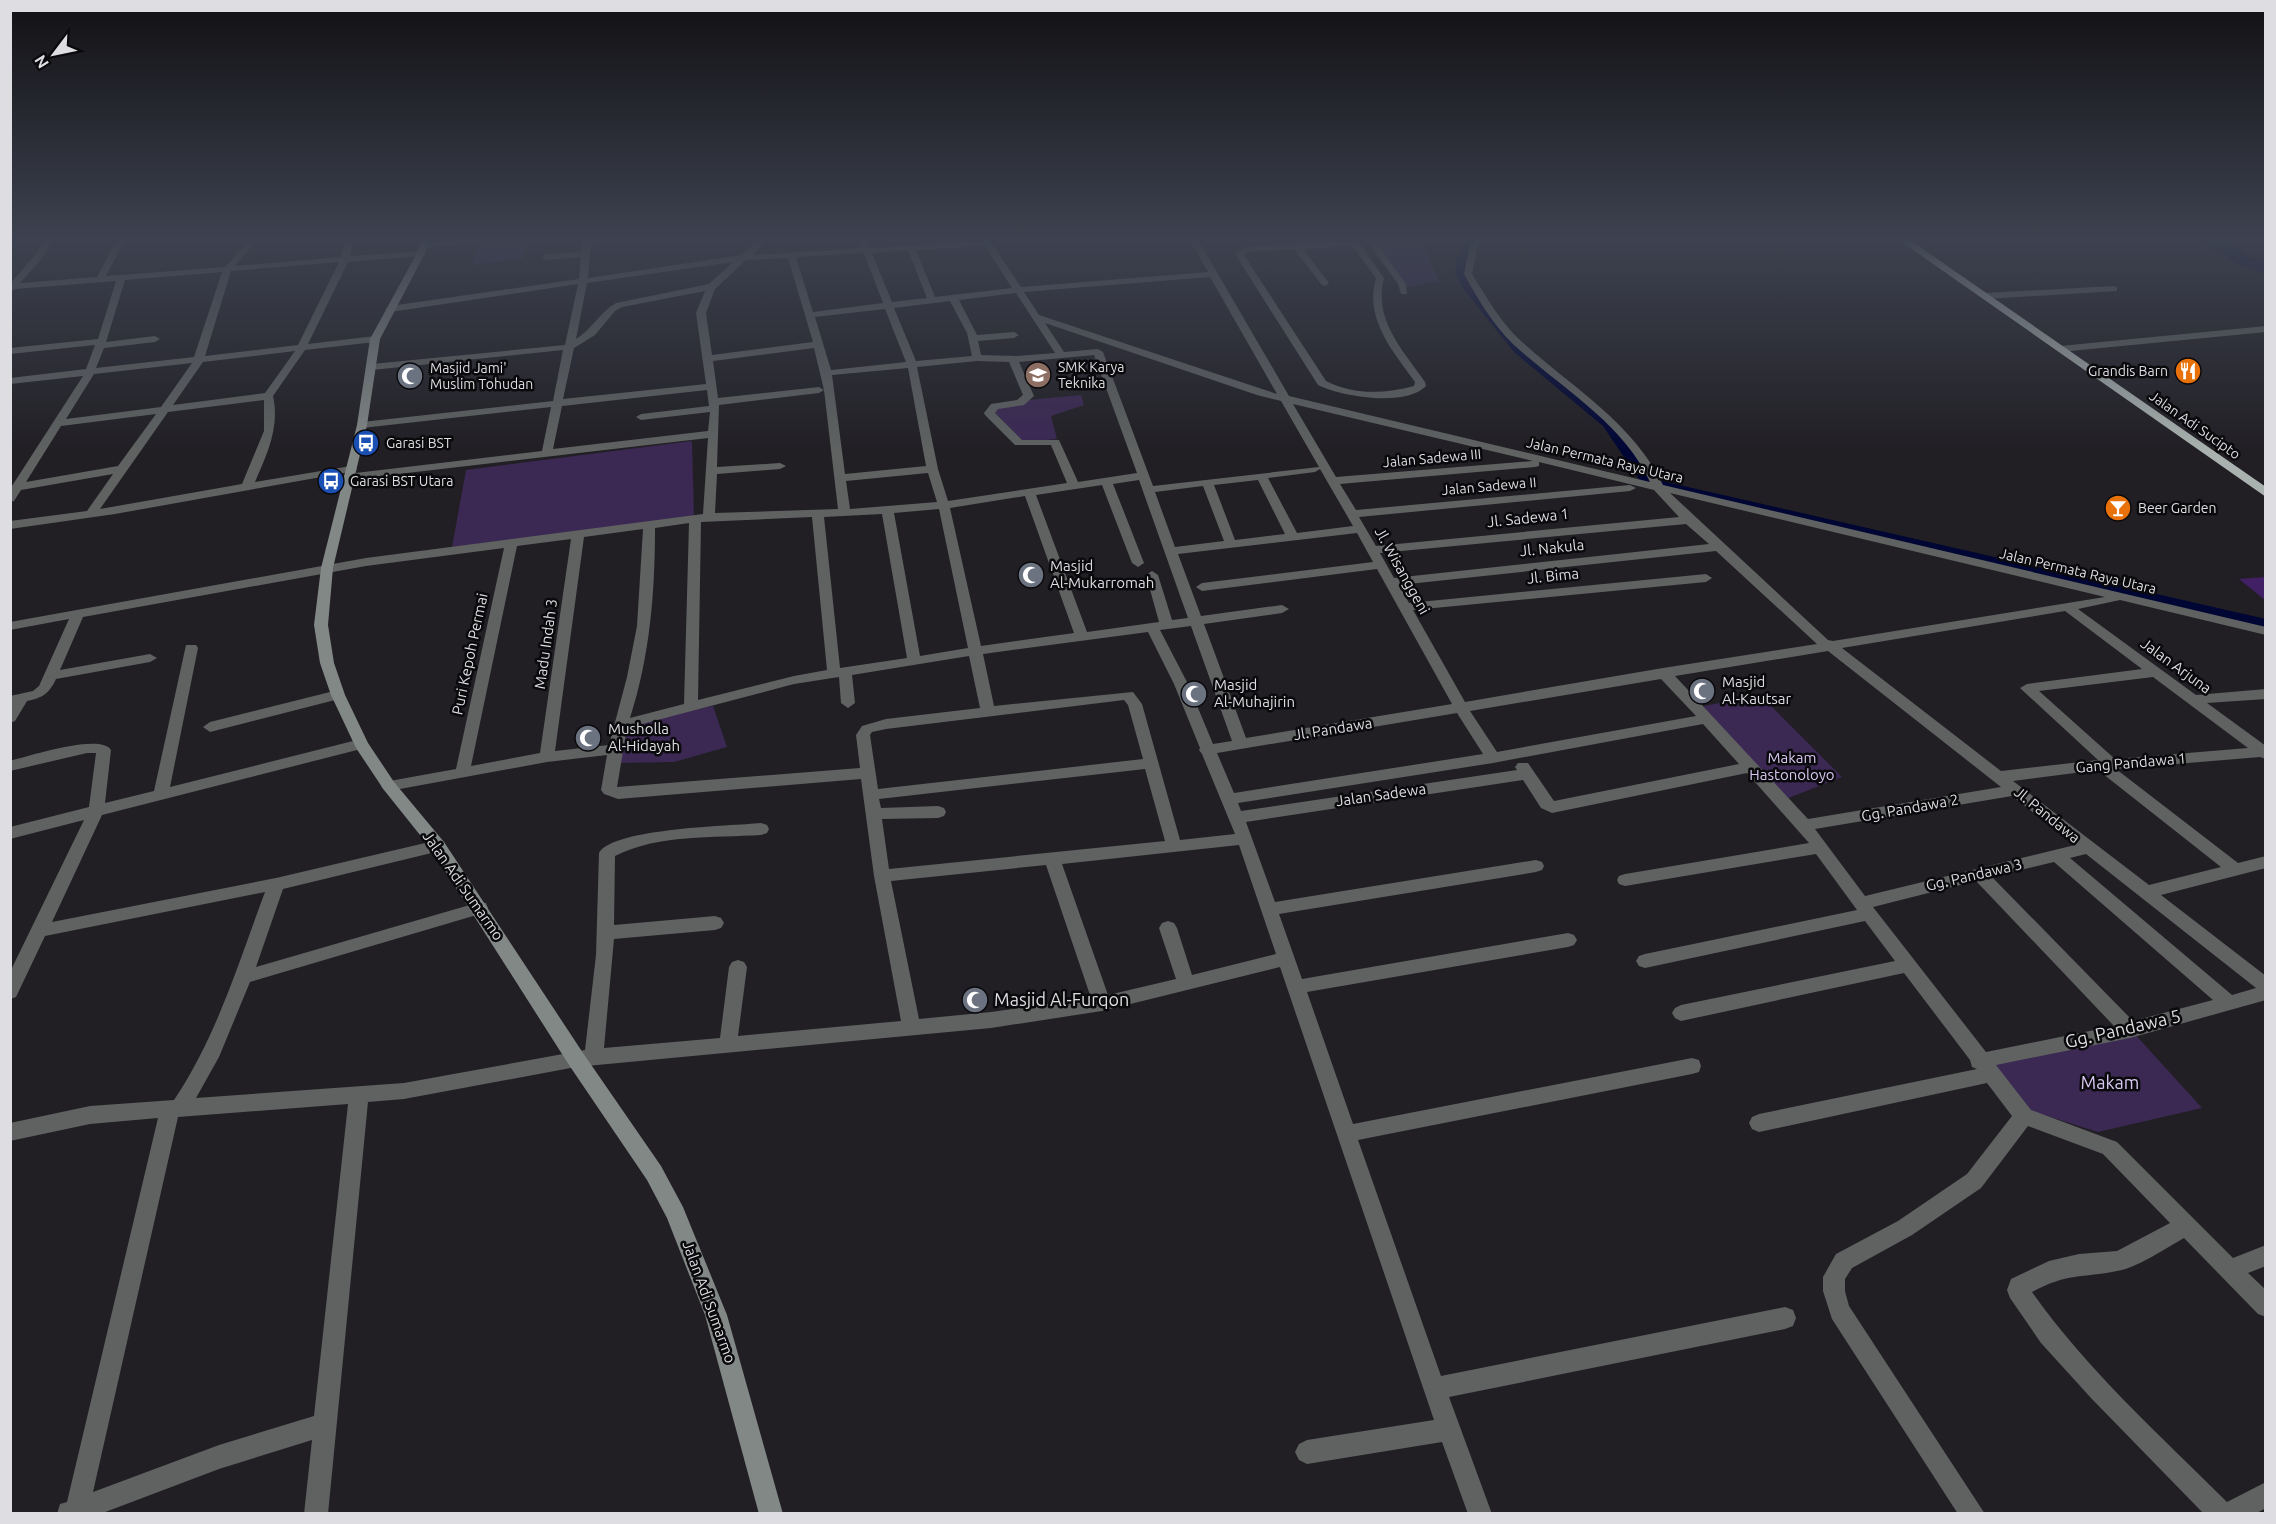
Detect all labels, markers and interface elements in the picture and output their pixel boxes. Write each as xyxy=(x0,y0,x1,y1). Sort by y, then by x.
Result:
north arrow xyxy=(24,24,84,84)
text: N xyxy=(30,52,52,72)
restaurant icon: Grandis Barn xyxy=(2173,356,2203,386)
place label: SMK Karya Teknika xyxy=(1058,359,1125,391)
place label: Masjid Jami' Muslim Tohudan xyxy=(430,360,533,392)
school or university icon: SMK Karya Teknika xyxy=(1023,360,1053,390)
mosque icon: Masjid Jami' Muslim Tohudan xyxy=(395,361,425,391)
place label: Grandis Barn xyxy=(2088,363,2168,379)
street label: Jalan Adi Sucipto xyxy=(2147,388,2243,462)
bus stop icon: Garasi BST xyxy=(351,428,381,458)
street label: Jalan Permata Raya Utara xyxy=(1525,434,1685,486)
place label: Garasi BST xyxy=(386,435,452,451)
street label: Jalan Sadewa III xyxy=(1382,446,1482,470)
bus stop icon: Garasi BST Utara xyxy=(316,466,346,496)
place label: Garasi BST Utara xyxy=(350,473,454,489)
street label: Jalan Sadewa II xyxy=(1441,474,1537,498)
bar icon: Beer Garden xyxy=(2103,493,2133,523)
place label: Beer Garden xyxy=(2138,500,2217,516)
street label: Jl. Sadewa 1 xyxy=(1486,505,1570,530)
street label: Jl. Wisanggeni xyxy=(1372,524,1433,617)
street label: Jl. Nakula xyxy=(1519,536,1585,559)
street label: Jalan Permata Raya Utara xyxy=(1998,545,2158,597)
place label: Masjid Al-Mukarromah xyxy=(1050,557,1154,591)
mosque icon: Masjid Al-Mukarromah xyxy=(1016,560,1046,590)
street label: Jl. Bima xyxy=(1526,564,1580,587)
street label: Puri Kepoh Permai xyxy=(448,591,491,716)
street label: Madu Indah 3 xyxy=(531,598,560,690)
street label: Jalan Arjuna xyxy=(2138,634,2215,697)
place label: Masjid Al-Kautsar xyxy=(1722,673,1792,707)
place label: Masjid Al-Muhajirin xyxy=(1214,676,1295,710)
mosque icon: Masjid Al-Kautsar xyxy=(1687,676,1717,706)
mosque icon: Masjid Al-Muhajirin xyxy=(1179,679,1209,709)
street label: Jl. Pandawa xyxy=(1292,714,1373,743)
place label: Musholla Al-Hidayah xyxy=(608,720,680,754)
mosque icon: Musholla Al-Hidayah xyxy=(573,723,603,753)
park label: Makam Hastonoloyo xyxy=(1749,749,1835,783)
street label: Gang Pandawa 1 xyxy=(2075,749,2187,776)
street label: Jalan Sadewa xyxy=(1335,780,1427,809)
street label: Jl. Pandawa xyxy=(2011,783,2084,846)
street label: Gg. Pandawa 2 xyxy=(1860,791,1960,824)
street label: Jalan Adi Sumarmo xyxy=(419,828,507,943)
street label: Gg. Pandawa 3 xyxy=(1924,855,2024,894)
mosque icon: Masjid Al-Furqon xyxy=(960,985,990,1015)
place label: Masjid Al-Furqon xyxy=(994,989,1129,1009)
street label: Gg. Pandawa 5 xyxy=(2063,1005,2183,1051)
park label: Makam xyxy=(2081,1072,2139,1092)
street label: Jalan Adi Sumarmo xyxy=(679,1238,739,1365)

